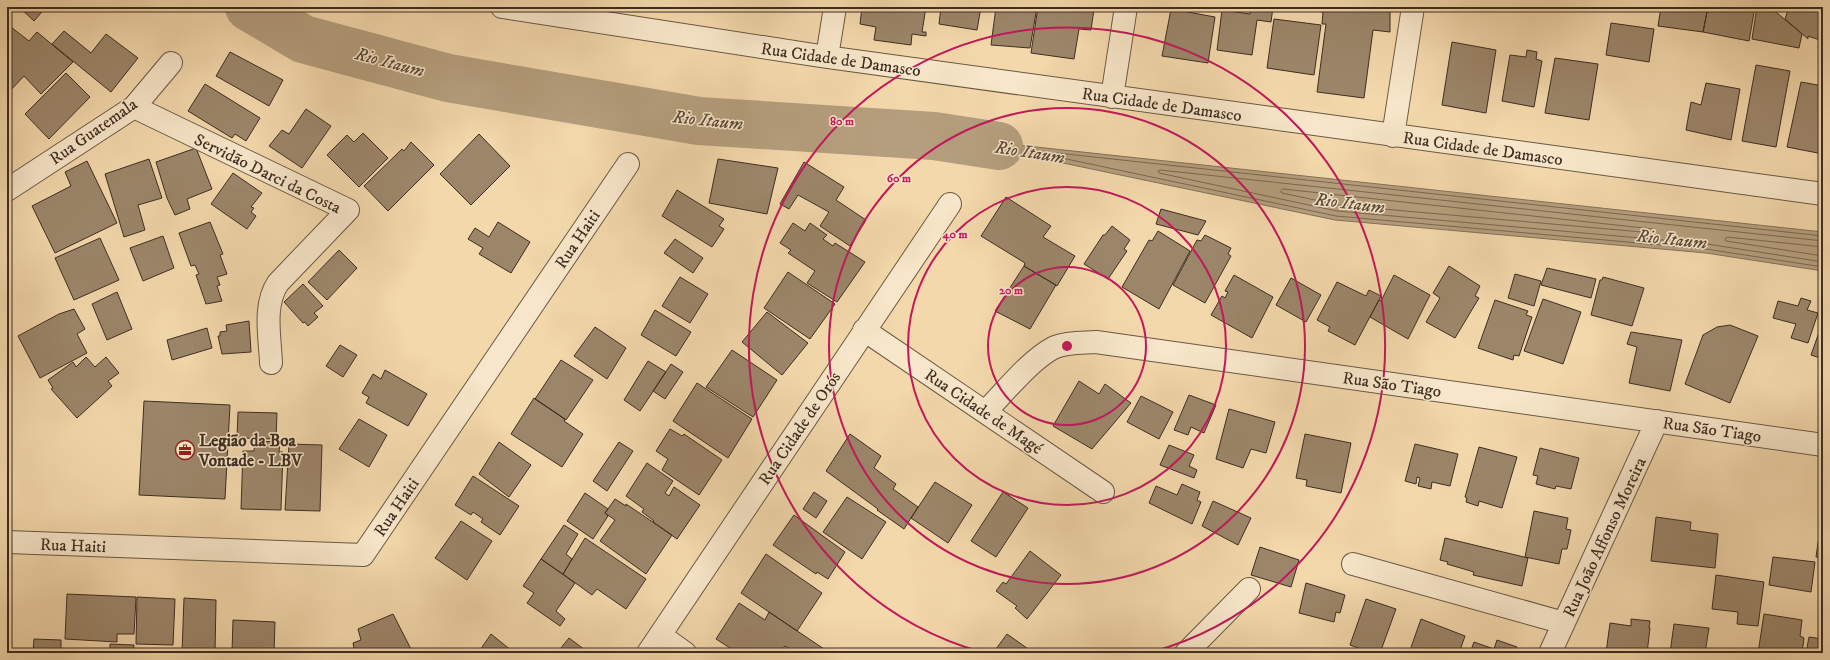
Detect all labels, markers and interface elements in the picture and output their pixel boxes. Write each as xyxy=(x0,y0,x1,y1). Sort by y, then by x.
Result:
street label: Rua Cidade de Damasco xyxy=(760,38,922,82)
water label: Rio Itaum xyxy=(352,43,427,83)
street label: Rua Cidade de Damasco xyxy=(1081,83,1243,127)
street label: Rua Guatemala xyxy=(45,93,143,170)
water label: Rio Itaum xyxy=(671,106,744,136)
text: 80 m xyxy=(830,114,854,129)
street label: Rua Cidade de Damasco xyxy=(1402,127,1564,171)
street label: Servidão Darci da Costa xyxy=(190,129,345,219)
water label: Rio Itaum xyxy=(992,136,1066,169)
text: 60 m xyxy=(887,171,911,186)
water label: Rio Itaum xyxy=(1312,189,1386,219)
street label: Rua Haiti xyxy=(550,206,605,273)
water label: Rio Itaum xyxy=(1635,225,1708,255)
text: 40 m xyxy=(942,227,967,242)
text: 20 m xyxy=(999,283,1023,298)
centre of rings xyxy=(1060,339,1074,353)
street label: Rua Cidade de Magé xyxy=(920,364,1047,460)
street label: Rua Cidade de Orós xyxy=(754,367,846,490)
street label: Rua São Tiago xyxy=(1341,367,1443,403)
street label: Rua São Tiago xyxy=(1661,412,1763,448)
place label: Legião da Boa Vontade - LBV xyxy=(198,430,303,472)
office icon: Legião da Boa Vontade - LBV xyxy=(174,439,196,461)
street label: Rua João Affonso Moreira xyxy=(1558,453,1652,621)
street label: Rua Haiti xyxy=(369,474,424,541)
street label: Rua Haiti xyxy=(40,534,106,558)

